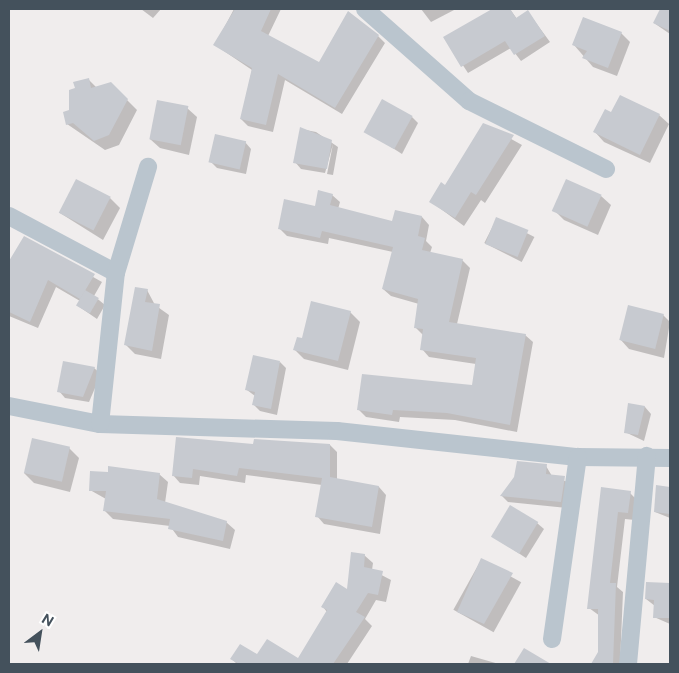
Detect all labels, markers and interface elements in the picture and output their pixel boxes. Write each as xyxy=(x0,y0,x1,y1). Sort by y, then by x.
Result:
north arrow xyxy=(15,608,65,658)
text: N xyxy=(39,610,57,630)

